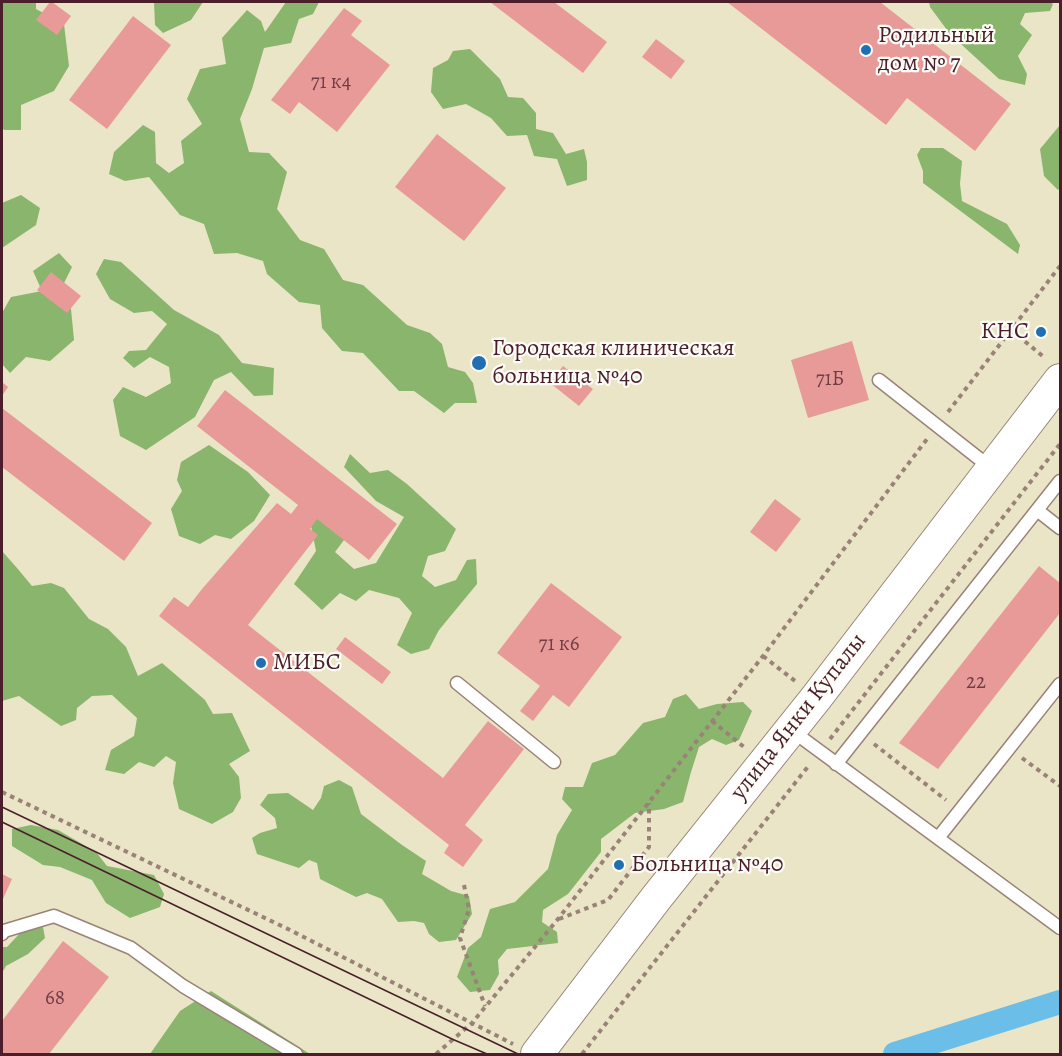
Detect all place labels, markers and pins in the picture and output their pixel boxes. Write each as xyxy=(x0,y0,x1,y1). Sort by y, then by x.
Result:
place label: Родильный дом № 7 xyxy=(878,22,995,78)
marker: Родильный дом № 7 xyxy=(859,43,873,57)
place label: КНС xyxy=(981,318,1029,346)
marker: КНС xyxy=(1034,325,1048,339)
place label: Городская клиническая больница №40 xyxy=(492,335,735,391)
marker: Городская клиническая больница №40 xyxy=(470,354,488,372)
place label: МИБС xyxy=(273,649,341,677)
marker: МИБС xyxy=(254,656,268,670)
place label: Больница №40 xyxy=(631,851,784,879)
marker: Больница №40 xyxy=(612,858,626,872)

